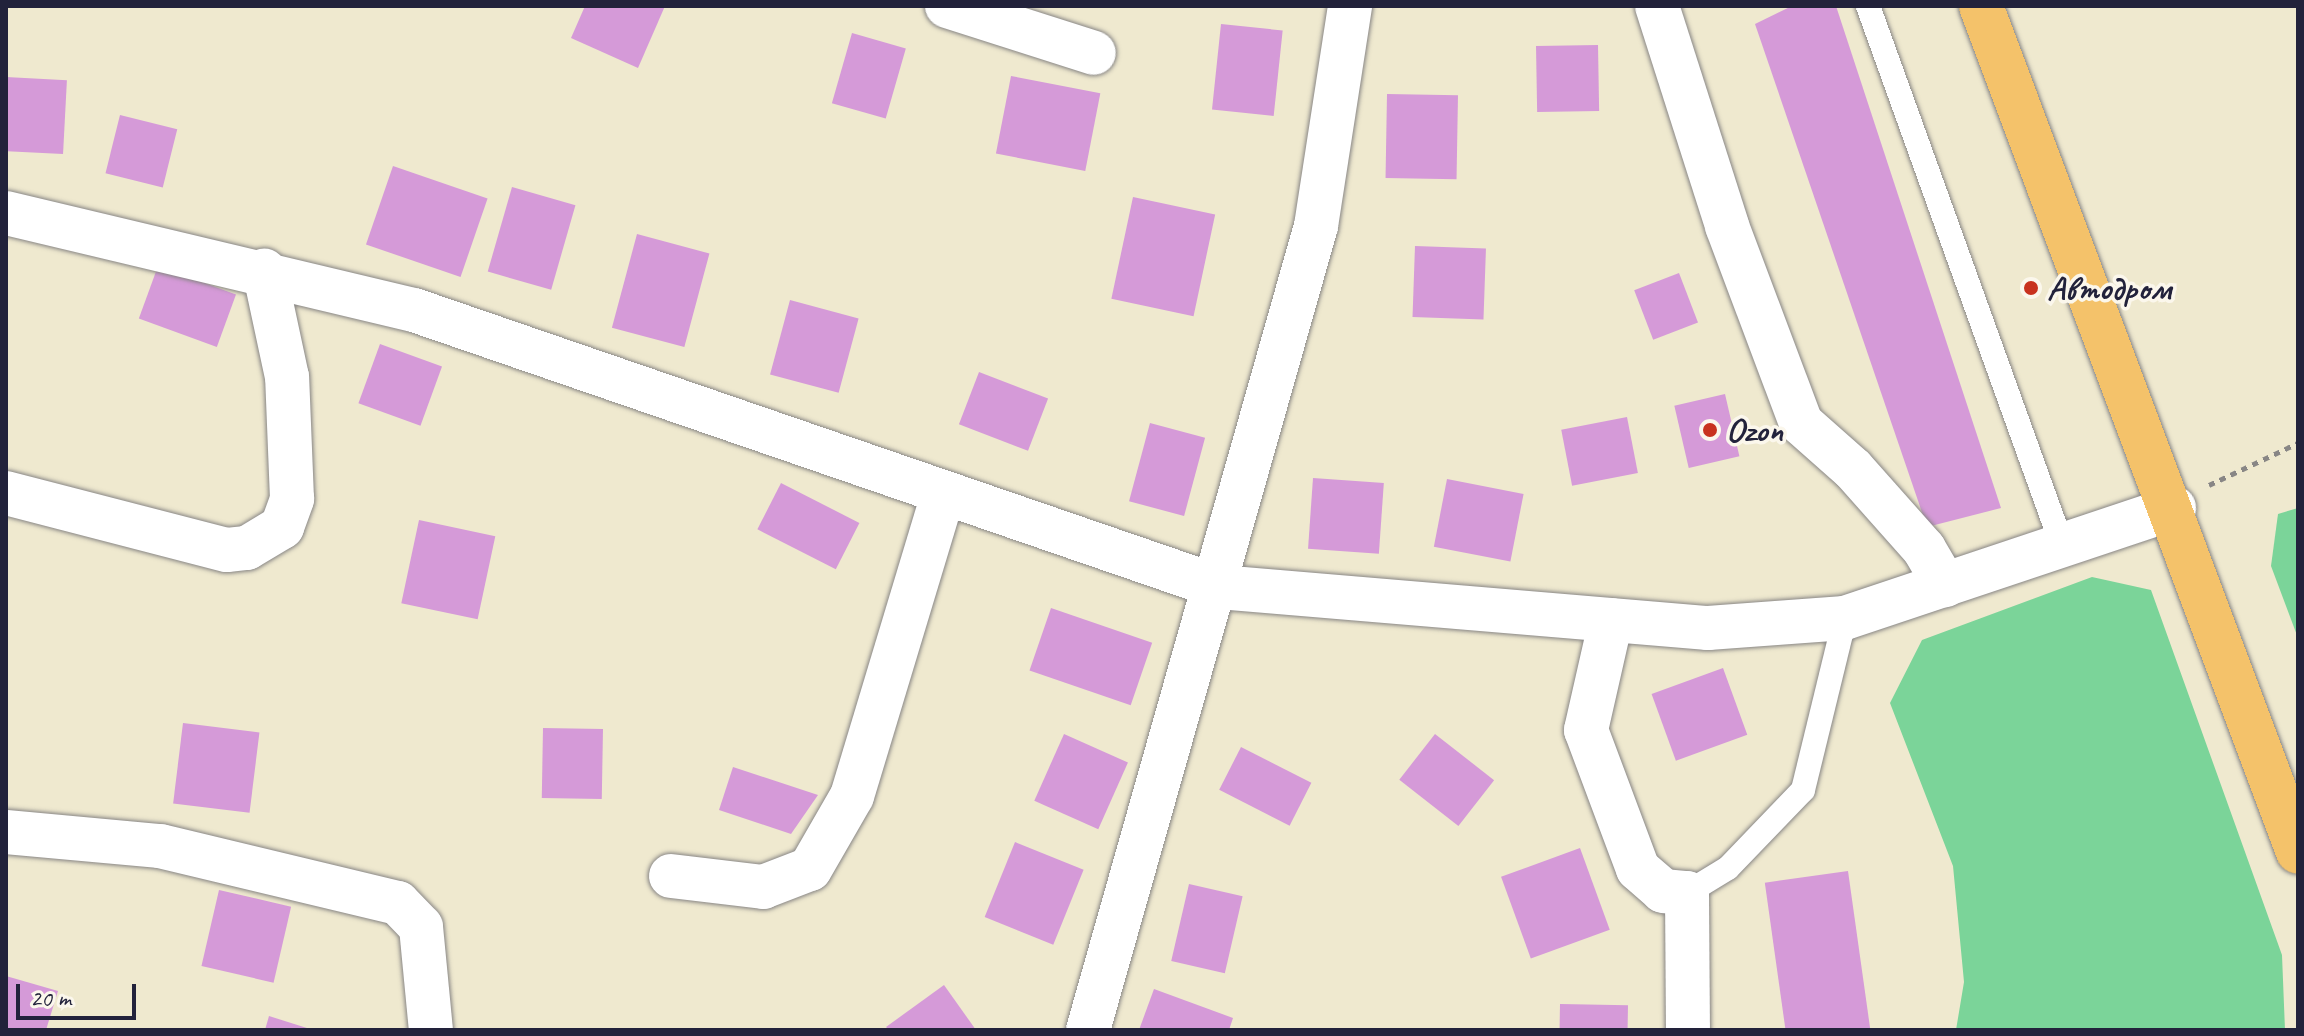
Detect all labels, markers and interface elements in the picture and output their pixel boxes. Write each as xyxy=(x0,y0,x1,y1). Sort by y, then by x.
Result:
place label: Автодром xyxy=(2047,268,2171,308)
marker: Автодром xyxy=(2022,279,2040,297)
place label: Ozon xyxy=(1726,410,1783,450)
marker: Ozon xyxy=(1701,421,1719,439)
scale bar xyxy=(20,968,140,1018)
text: 20 m xyxy=(30,983,71,1013)

